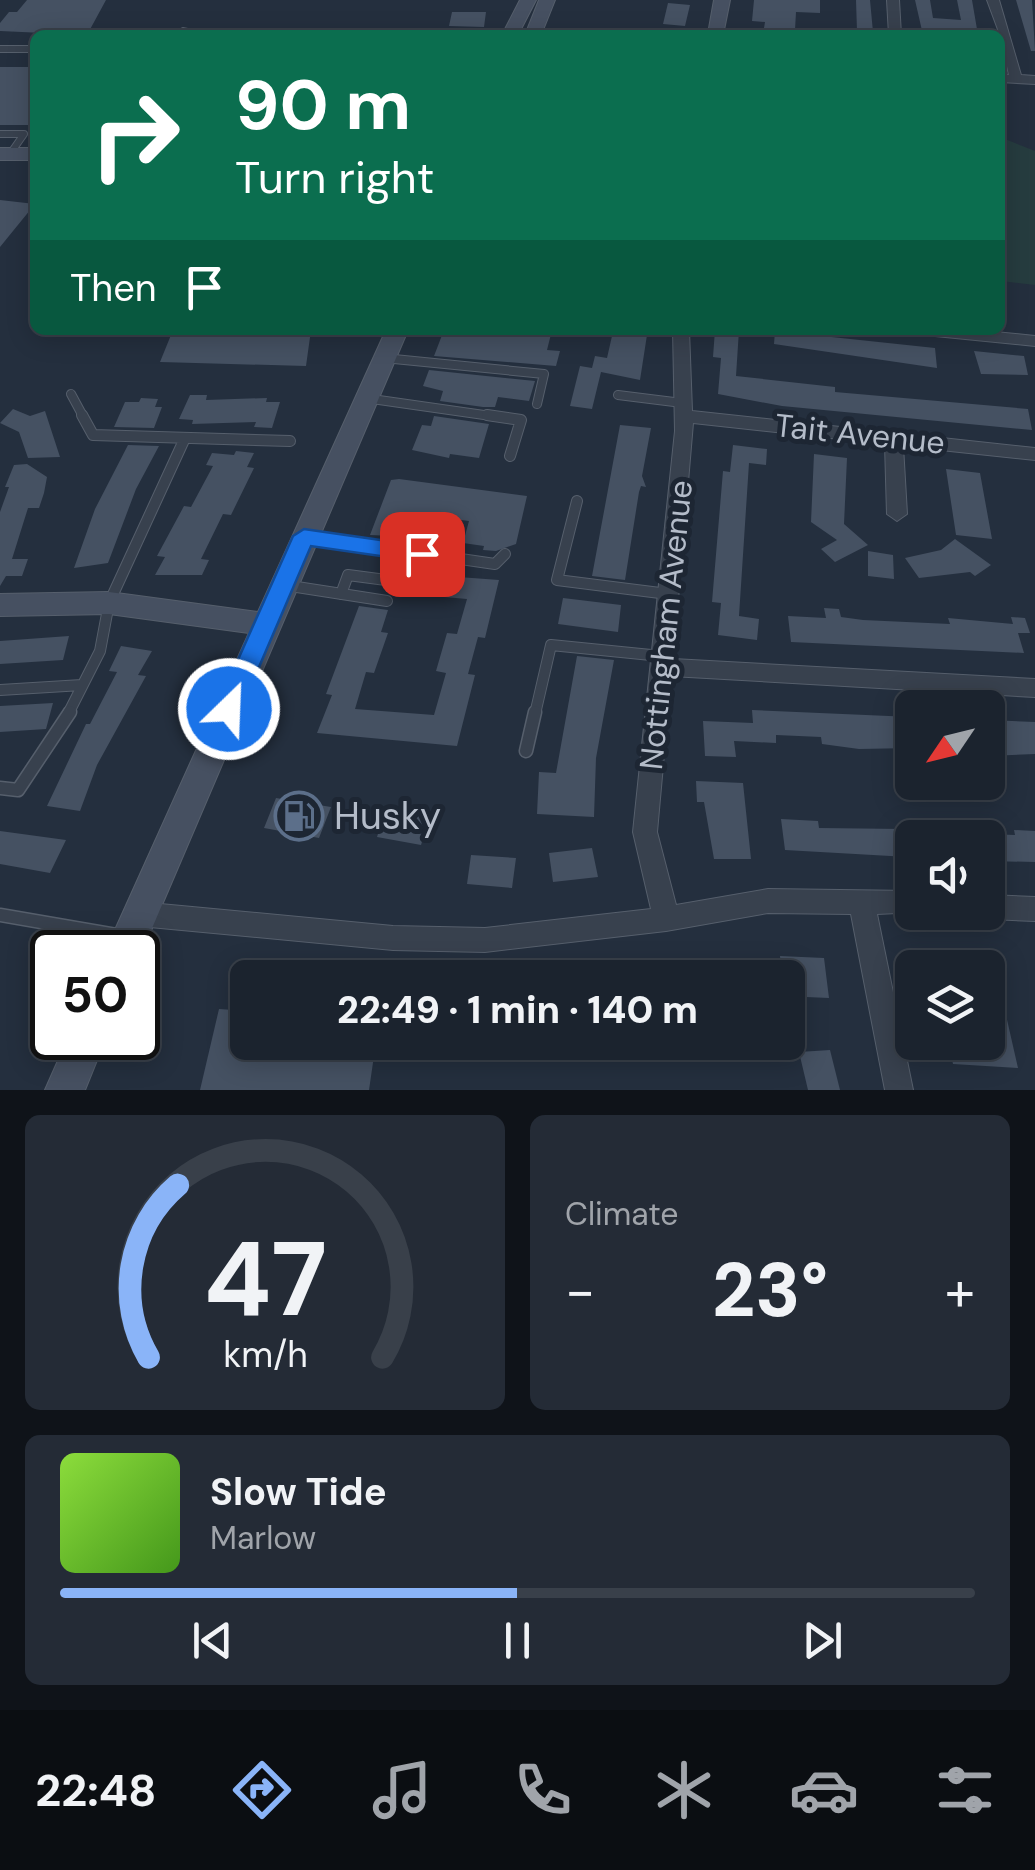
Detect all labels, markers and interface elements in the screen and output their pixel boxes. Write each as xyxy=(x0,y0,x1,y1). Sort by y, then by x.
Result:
text: 90 m xyxy=(235,60,411,151)
icon: right xyxy=(70,70,200,200)
text: Turn right xyxy=(235,148,434,207)
icon: arrive xyxy=(177,260,232,315)
text: Then xyxy=(70,263,157,313)
street label: Tait Avenue xyxy=(773,404,947,464)
street label: Nottingham Avenue xyxy=(630,478,702,772)
pin xyxy=(380,512,465,597)
icon: arrive xyxy=(395,527,450,582)
position arrow xyxy=(177,657,281,761)
north arrow xyxy=(895,690,1005,800)
map controls xyxy=(895,690,1005,1060)
fuel station icon: Husky xyxy=(273,790,325,842)
place label: Husky xyxy=(334,791,441,841)
button: sound xyxy=(895,820,1005,930)
speed limit sign: 50 xyxy=(30,930,160,1060)
button: layers xyxy=(895,950,1005,1060)
text: 22:49 · 1 min · 140 m xyxy=(337,985,698,1035)
text: Climate xyxy=(565,1193,679,1235)
text: 47 xyxy=(203,1212,327,1347)
text: 23° xyxy=(712,1242,828,1339)
text: − xyxy=(565,1255,595,1327)
text: + xyxy=(945,1255,975,1327)
text: km/h xyxy=(223,1332,307,1378)
text: Slow Tide xyxy=(210,1467,387,1517)
text: Marlow xyxy=(210,1517,316,1559)
icon: previous xyxy=(185,1613,240,1668)
icon: pause xyxy=(490,1613,545,1668)
icon: next xyxy=(795,1613,850,1668)
icon: directions xyxy=(227,1755,297,1825)
icon: music xyxy=(367,1755,437,1825)
icon: phone xyxy=(508,1755,578,1825)
icon: climate xyxy=(649,1755,719,1825)
icon: car xyxy=(789,1755,859,1825)
icon: filters xyxy=(930,1755,1000,1825)
text: 22:48 xyxy=(35,1761,156,1820)

